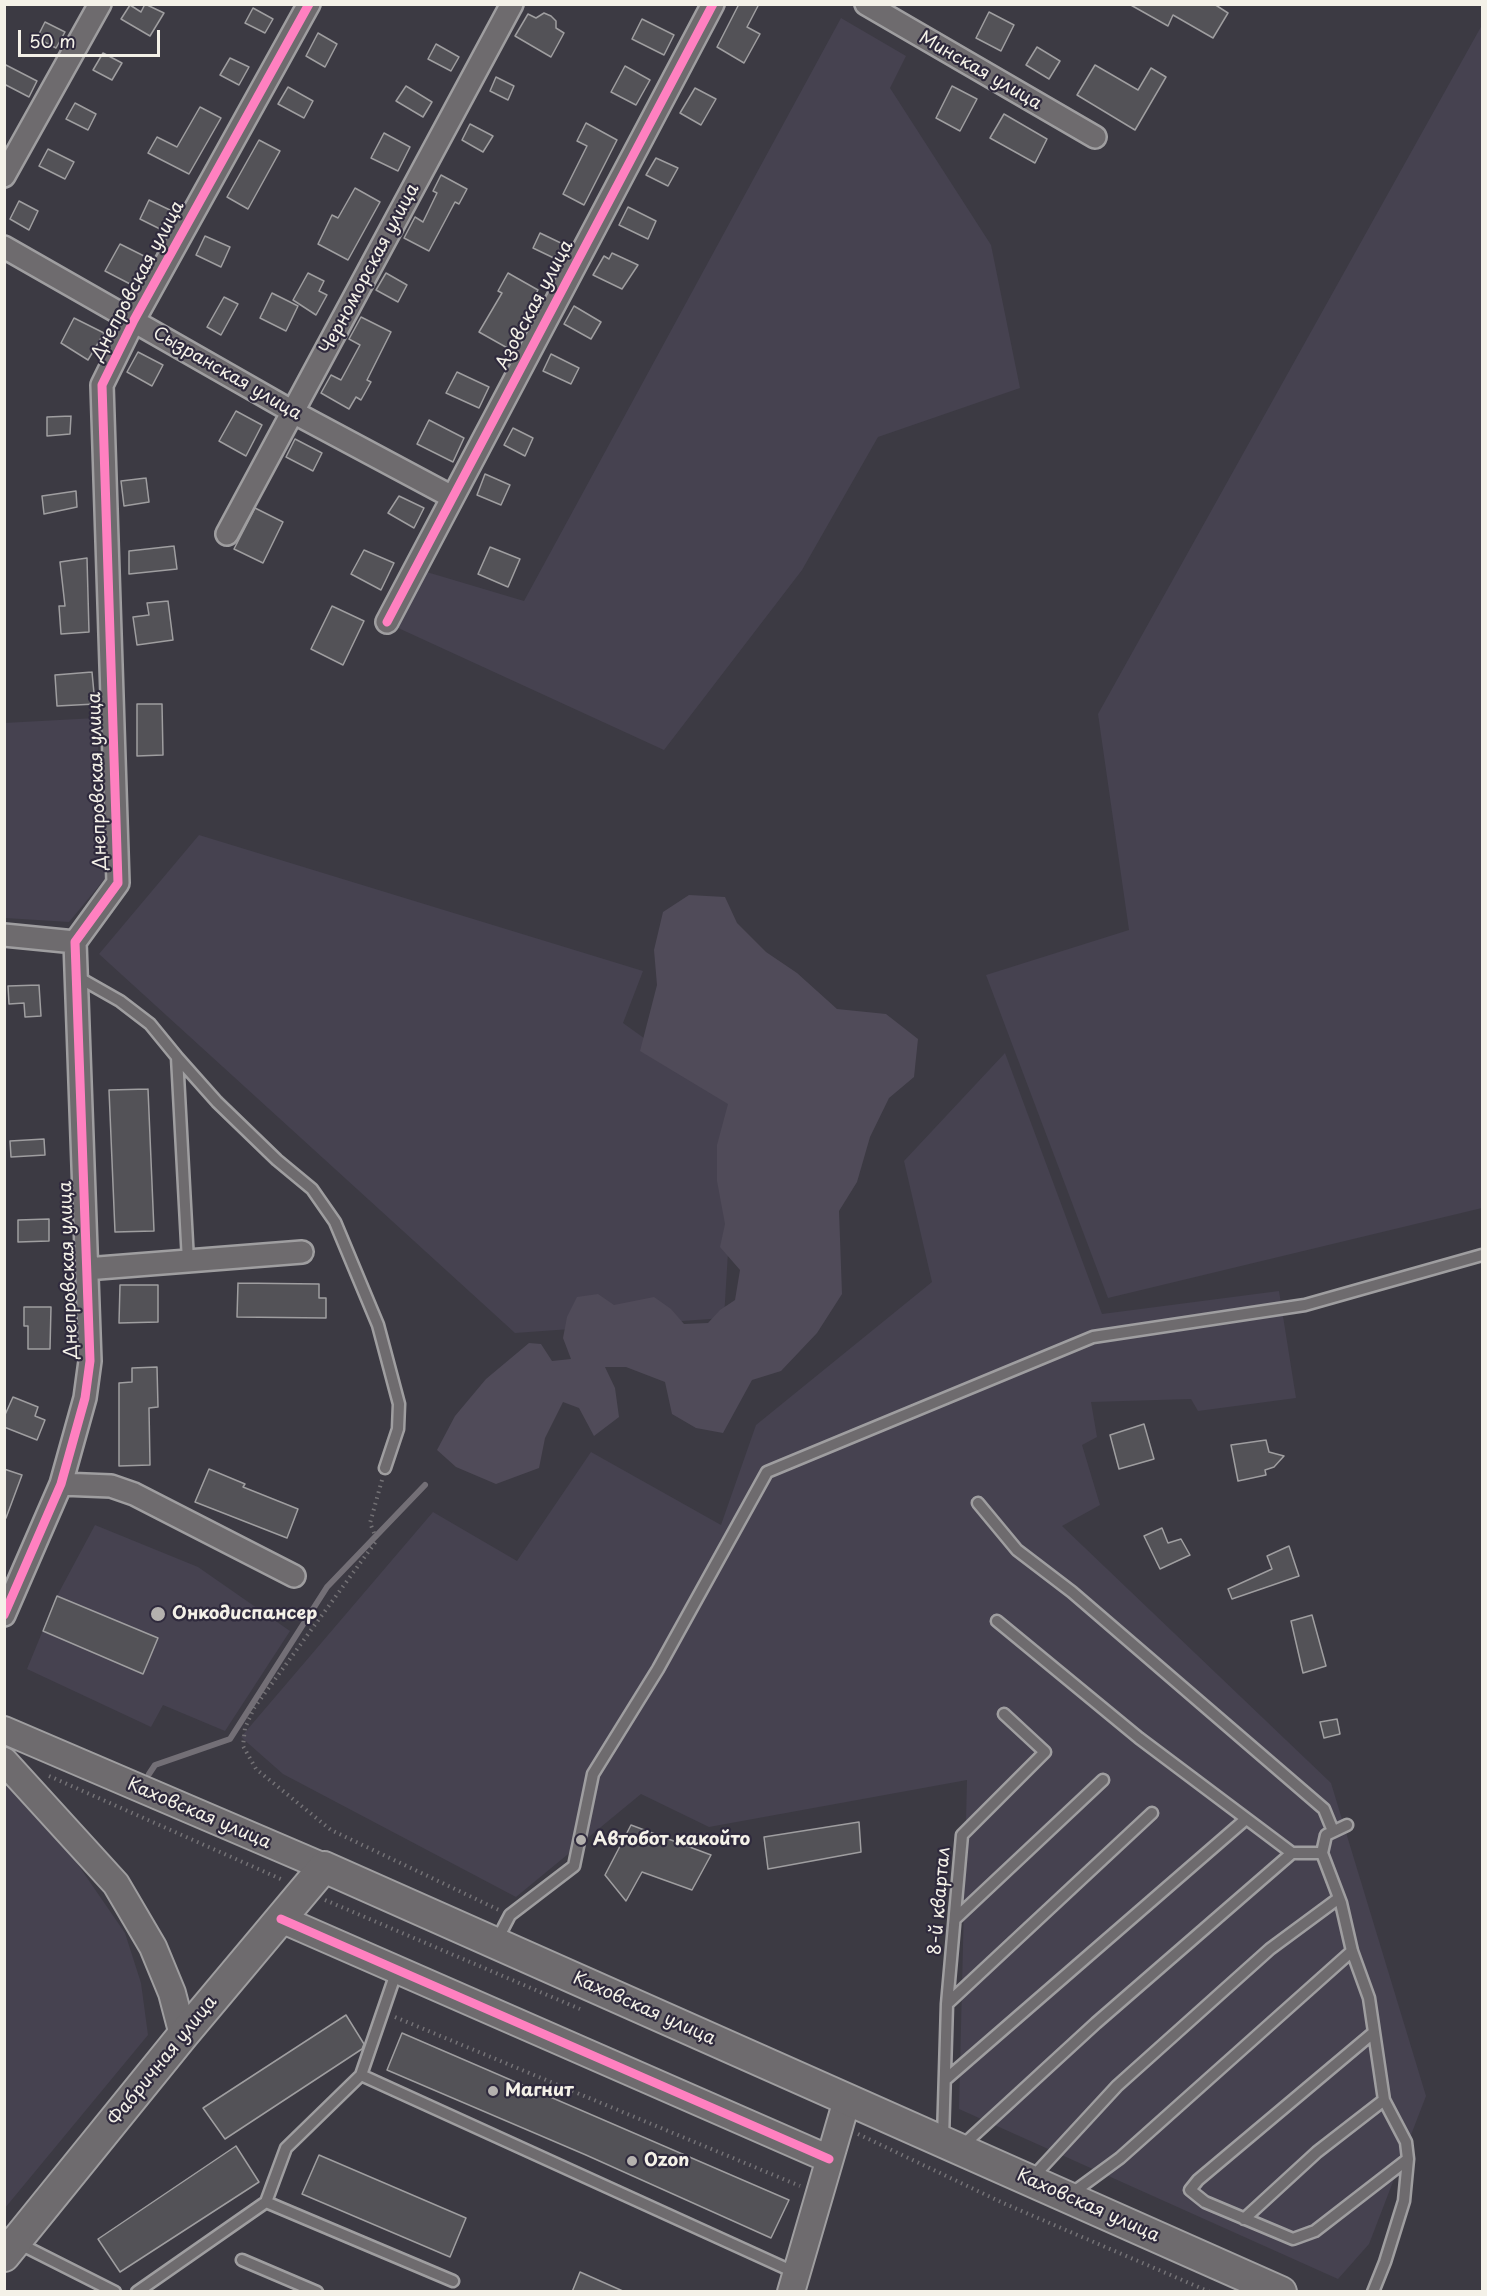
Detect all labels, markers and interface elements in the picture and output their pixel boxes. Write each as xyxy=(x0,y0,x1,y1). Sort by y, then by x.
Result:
scale bar xyxy=(21,18,164,56)
text: 50 m xyxy=(29,27,76,54)
street label: Минская улица xyxy=(915,27,1045,115)
street label: Черноморская улица xyxy=(316,180,424,358)
street label: Днепровская улица xyxy=(87,197,189,365)
street label: Азовская улица xyxy=(492,237,578,373)
street label: Сызранская улица xyxy=(149,323,305,425)
street label: Днепровская улица xyxy=(84,692,112,870)
street label: Днепровская улица xyxy=(55,1181,83,1359)
place label: Онкодиспансер xyxy=(172,1603,317,1625)
marker: Онкодиспансер xyxy=(149,1605,167,1623)
street label: Каховская улица xyxy=(124,1774,274,1854)
place label: Автобот какойто xyxy=(593,1829,750,1851)
marker: Автобот какойто xyxy=(574,1833,588,1847)
street label: 8-й квартал xyxy=(925,1846,955,1956)
street label: Каховская улица xyxy=(569,1968,719,2050)
street label: Фабричная улица xyxy=(104,1992,222,2130)
place label: Магнит xyxy=(505,2080,573,2102)
marker: Магнит xyxy=(486,2084,500,2098)
place label: Ozon xyxy=(644,2150,689,2172)
marker: Ozon xyxy=(625,2154,639,2168)
street label: Каховская улица xyxy=(1013,2165,1163,2247)

